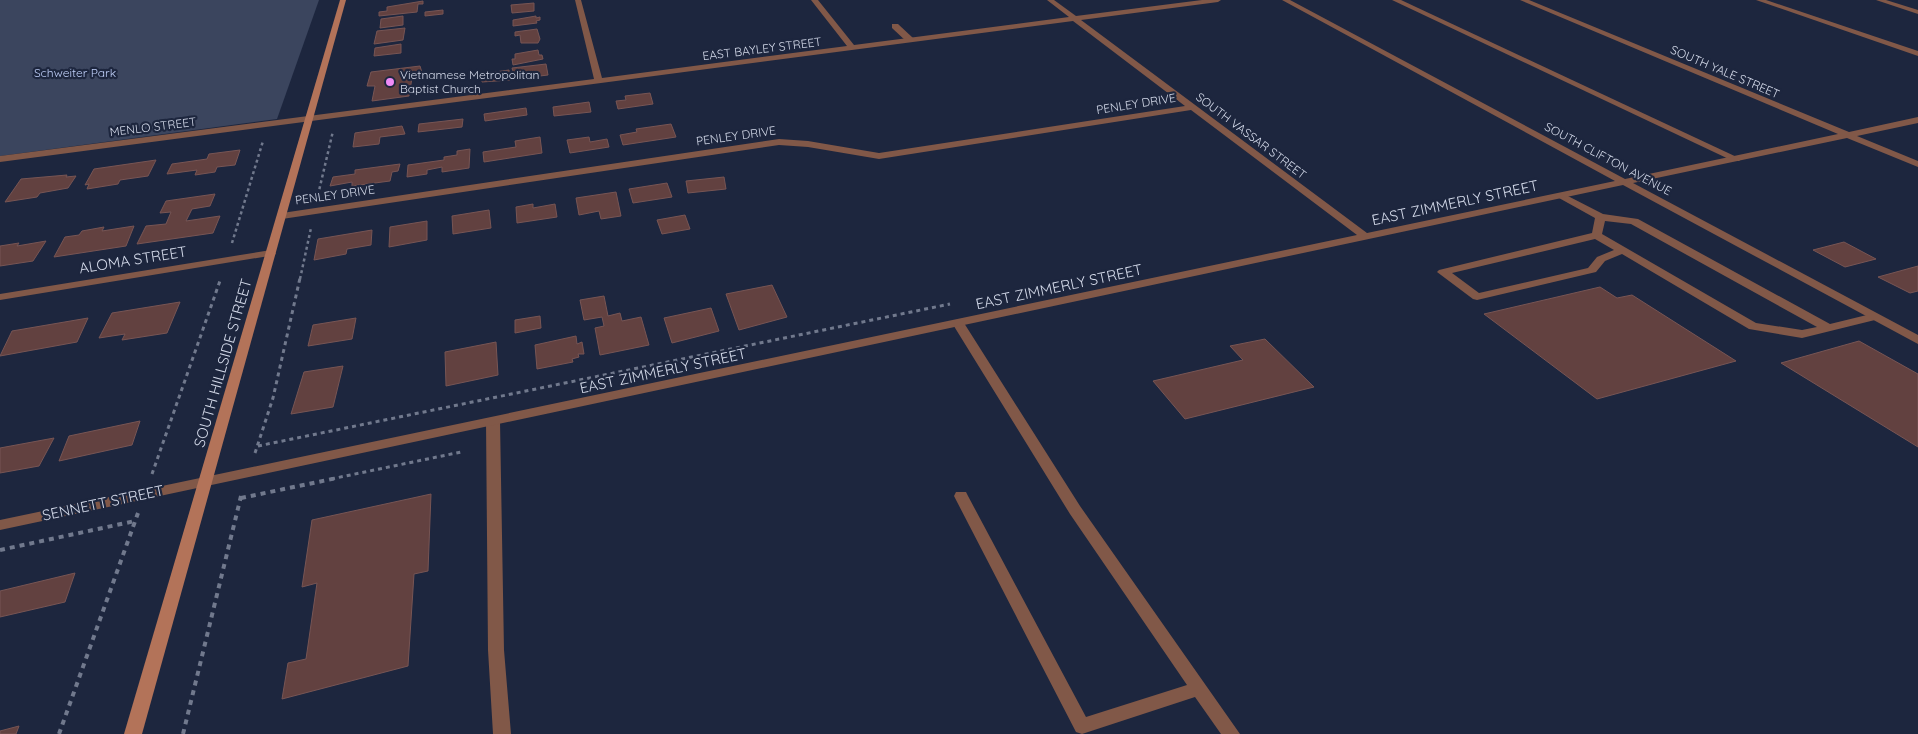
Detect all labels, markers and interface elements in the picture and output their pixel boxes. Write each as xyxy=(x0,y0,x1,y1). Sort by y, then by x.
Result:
street label: EAST BAYLEY STREET xyxy=(702,34,822,63)
street label: SOUTH YALE STREET xyxy=(1668,42,1782,101)
park label: Schweiter Park xyxy=(34,65,116,80)
place label: Vietnamese Metropolitan Baptist Church xyxy=(400,67,540,96)
marker: Vietnamese Metropolitan Baptist Church xyxy=(384,76,396,88)
street label: SOUTH VASSAR STREET xyxy=(1193,89,1310,182)
street label: PENLEY DRIVE xyxy=(1095,90,1177,117)
street label: MENLO STREET xyxy=(109,114,197,139)
street label: SOUTH CLIFTON AVENUE xyxy=(1542,119,1674,199)
street label: PENLEY DRIVE xyxy=(695,122,777,149)
street label: EAST ZIMMERLY STREET xyxy=(1370,176,1540,229)
street label: PENLEY DRIVE xyxy=(294,181,376,208)
street label: ALOMA STREET xyxy=(78,242,188,277)
street label: EAST ZIMMERLY STREET xyxy=(974,260,1144,313)
street label: SOUTH HILLSIDE STREET xyxy=(189,276,256,449)
street label: EAST ZIMMERLY STREET xyxy=(578,344,748,397)
street label: SENNETT STREET xyxy=(40,480,165,525)

